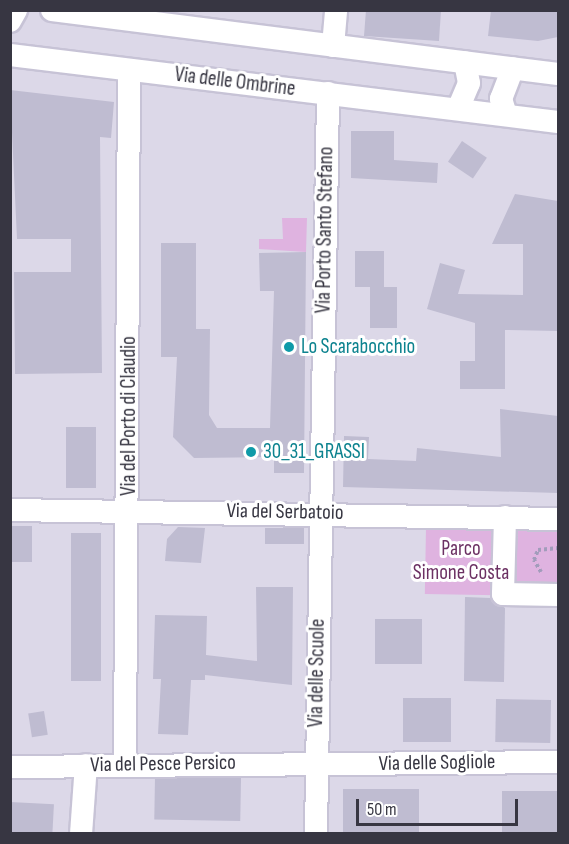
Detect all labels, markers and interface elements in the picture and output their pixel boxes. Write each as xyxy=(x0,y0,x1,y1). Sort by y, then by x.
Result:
street label: Via delle Ombrine xyxy=(173,62,297,102)
street label: Via Porto Santo Stefano xyxy=(311,146,339,314)
place label: Lo Scarabocchio xyxy=(301,334,415,360)
street label: Via del Porto di Claudio xyxy=(116,336,142,496)
marker: Lo Scarabocchio xyxy=(282,340,296,354)
place label: 30_31_GRASSI xyxy=(263,439,365,465)
marker: 30_31_GRASSI xyxy=(244,445,258,459)
street label: Via del Serbatoio xyxy=(226,498,344,526)
park label: Parco Simone Costa xyxy=(413,536,509,586)
street label: Via delle Scuole xyxy=(303,618,331,728)
street label: Via delle Sogliole xyxy=(378,749,496,777)
street label: Via del Pesce Persico xyxy=(90,750,236,778)
scale bar xyxy=(359,787,521,825)
text: 50 m xyxy=(367,799,397,820)

